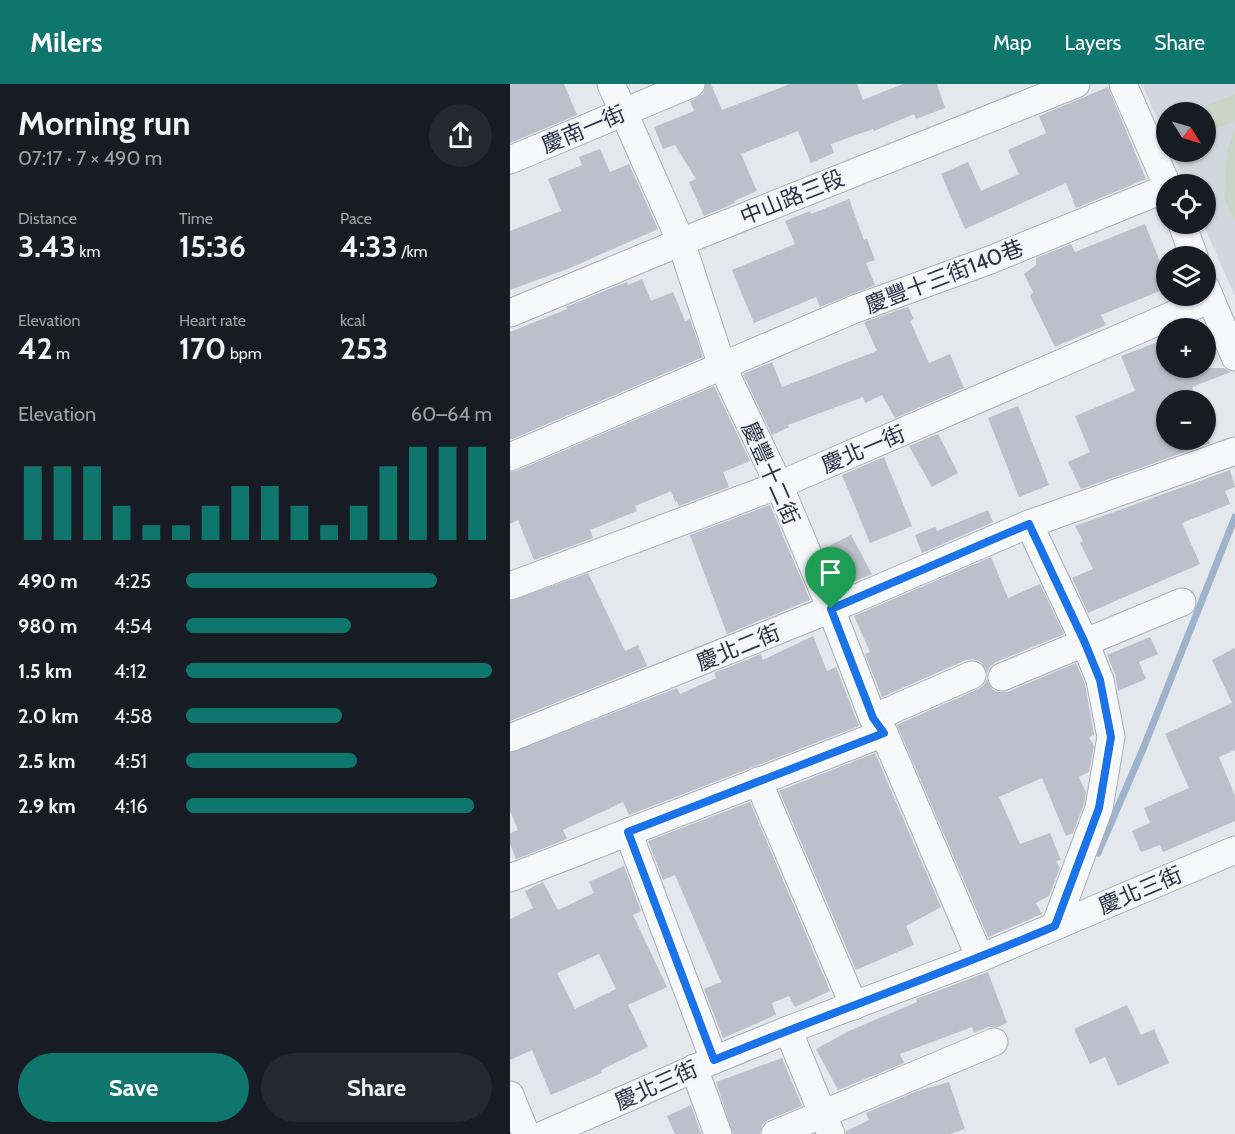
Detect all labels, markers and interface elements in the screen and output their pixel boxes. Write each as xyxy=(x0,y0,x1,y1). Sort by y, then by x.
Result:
text: Milers xyxy=(30,25,103,59)
text: Map xyxy=(993,30,1032,55)
text: Layers xyxy=(1065,30,1121,55)
text: Share xyxy=(1154,30,1205,55)
street label: 慶南一街 xyxy=(537,100,629,159)
north arrow xyxy=(1156,102,1216,162)
map controls xyxy=(1156,102,1216,450)
text: Morning run xyxy=(18,103,190,143)
button: share xyxy=(429,104,492,167)
text: 07:17 · 7 × 490 m xyxy=(18,146,162,170)
street label: 中山路三段 xyxy=(736,164,848,231)
button: locate xyxy=(1156,174,1216,234)
text: Distance xyxy=(18,209,77,228)
text: Time xyxy=(179,209,213,228)
text: Pace xyxy=(340,209,372,228)
text: 3.43 xyxy=(18,228,76,265)
text: 15:36 xyxy=(179,228,246,265)
text: 4:33 xyxy=(340,228,398,265)
street label: 慶豐十三街140巷 xyxy=(861,234,1027,319)
text: km xyxy=(76,242,100,261)
text: /km xyxy=(398,242,428,261)
button: layers xyxy=(1156,246,1216,306)
text: Elevation xyxy=(18,311,81,330)
text: Heart rate xyxy=(179,311,246,330)
text: kcal xyxy=(340,311,366,330)
button: + xyxy=(1156,318,1216,378)
text: 42 xyxy=(18,330,53,367)
text: 170 xyxy=(179,330,226,367)
text: 253 xyxy=(340,330,388,367)
text: m xyxy=(53,344,70,363)
text: bpm xyxy=(226,344,262,363)
button: − xyxy=(1156,390,1216,450)
text: Elevation xyxy=(18,402,96,426)
text: 60–64 m xyxy=(411,402,492,426)
street label: 慶豐十二街 xyxy=(736,417,805,529)
street label: 慶北一街 xyxy=(817,420,909,479)
pin xyxy=(805,547,856,609)
icon: arrive xyxy=(814,556,847,589)
text: 490 m xyxy=(18,569,78,593)
text: 4:25 xyxy=(114,569,151,593)
text: 980 m xyxy=(18,614,77,638)
text: 4:54 xyxy=(114,614,152,638)
street label: 慶北二街 xyxy=(692,618,784,676)
text: 1.5 km xyxy=(18,659,72,683)
text: 4:12 xyxy=(114,659,147,683)
text: 2.0 km xyxy=(18,704,79,728)
text: 4:58 xyxy=(114,704,153,728)
text: 2.5 km xyxy=(18,749,75,773)
text: 4:51 xyxy=(114,749,147,773)
text: 2.9 km xyxy=(18,794,76,818)
text: 4:16 xyxy=(114,794,148,818)
street label: 慶北三街 xyxy=(1094,861,1186,920)
button: Save xyxy=(18,1053,249,1122)
button: Share xyxy=(261,1053,492,1122)
street label: 慶北三街 xyxy=(611,1055,702,1116)

